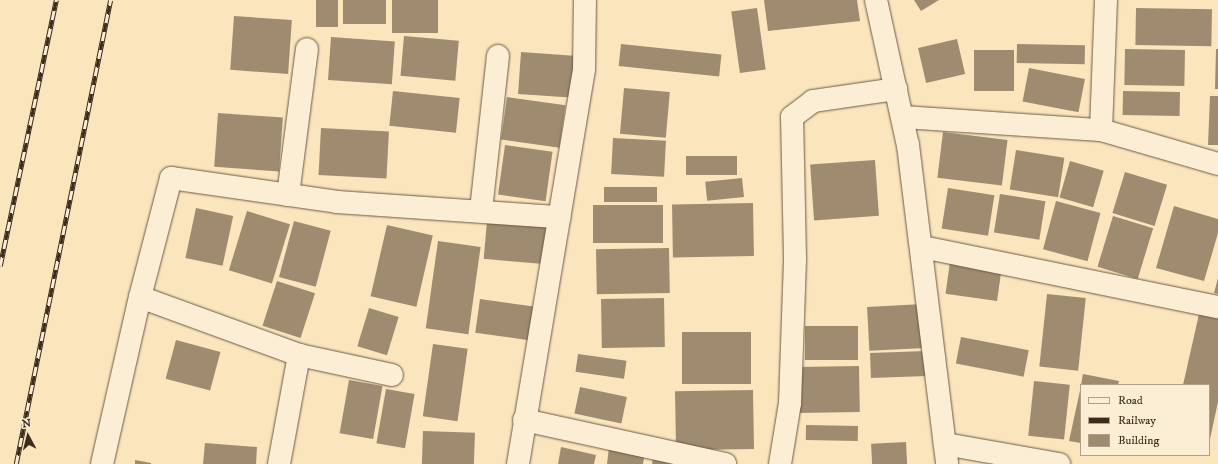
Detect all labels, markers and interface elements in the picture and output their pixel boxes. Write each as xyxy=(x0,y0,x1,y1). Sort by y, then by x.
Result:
legend xyxy=(1080,384,1210,456)
text: Road xyxy=(1118,393,1143,408)
text: Railway xyxy=(1118,413,1156,428)
north arrow xyxy=(8,416,48,456)
text: N xyxy=(21,417,32,432)
text: Building xyxy=(1118,433,1159,448)

